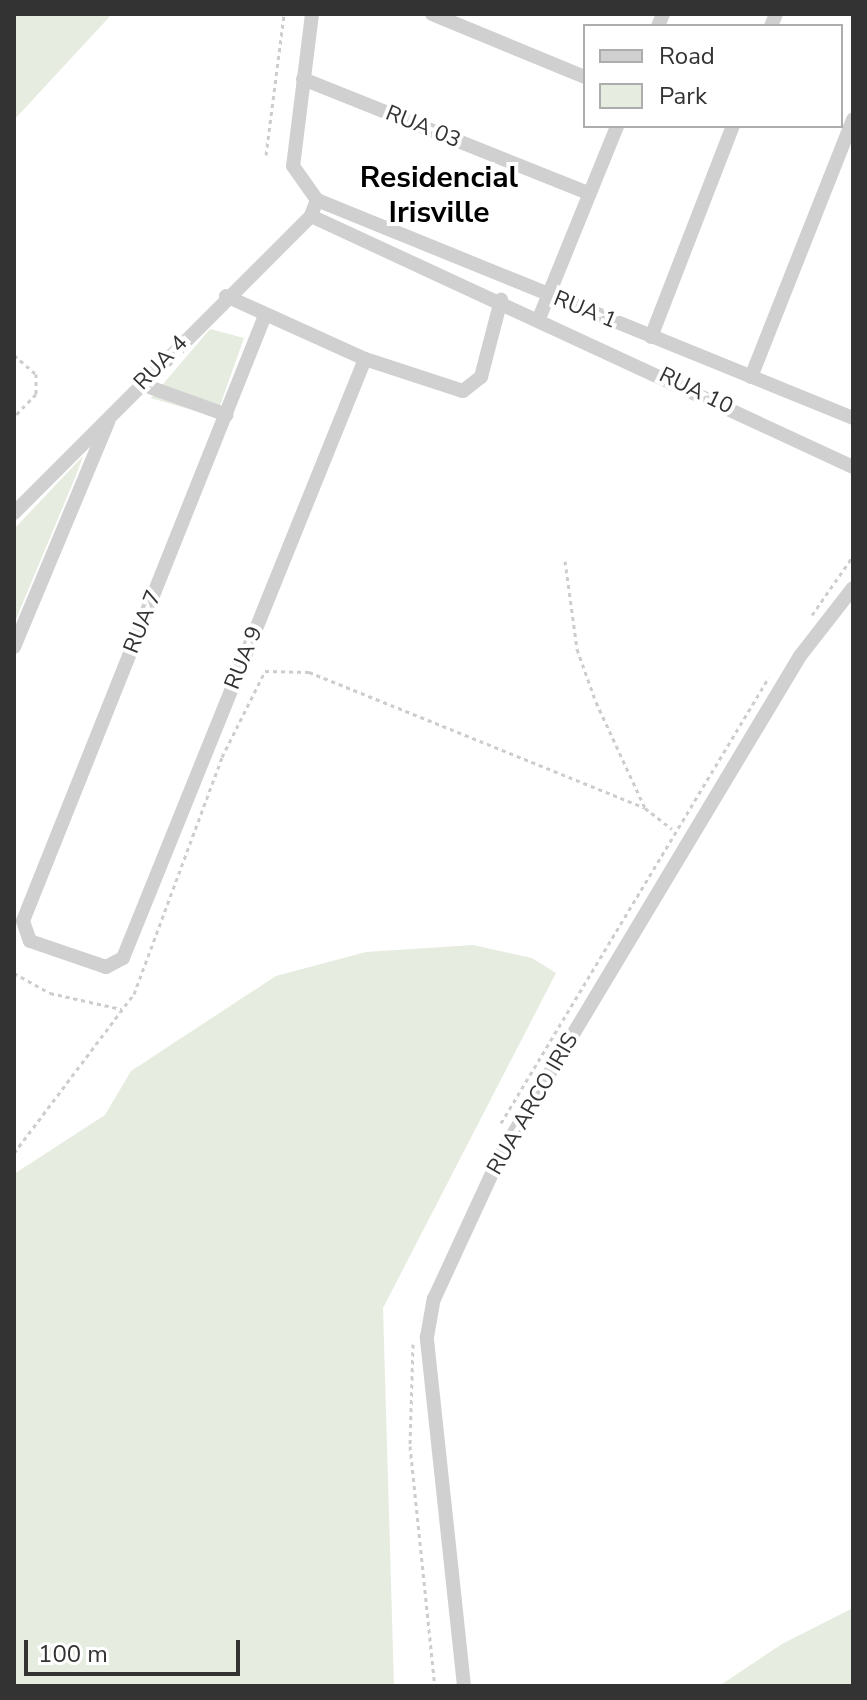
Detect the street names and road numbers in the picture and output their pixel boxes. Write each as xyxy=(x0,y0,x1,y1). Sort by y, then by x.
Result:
street label: RUA 03 xyxy=(382,100,464,154)
street label: RUA 1 xyxy=(550,285,620,335)
street label: RUA 4 xyxy=(129,330,193,396)
street label: RUA 10 xyxy=(655,362,737,420)
street label: RUA 7 xyxy=(118,587,168,657)
street label: RUA 9 xyxy=(219,623,269,693)
street label: RUA ARCO IRIS xyxy=(482,1028,584,1180)

